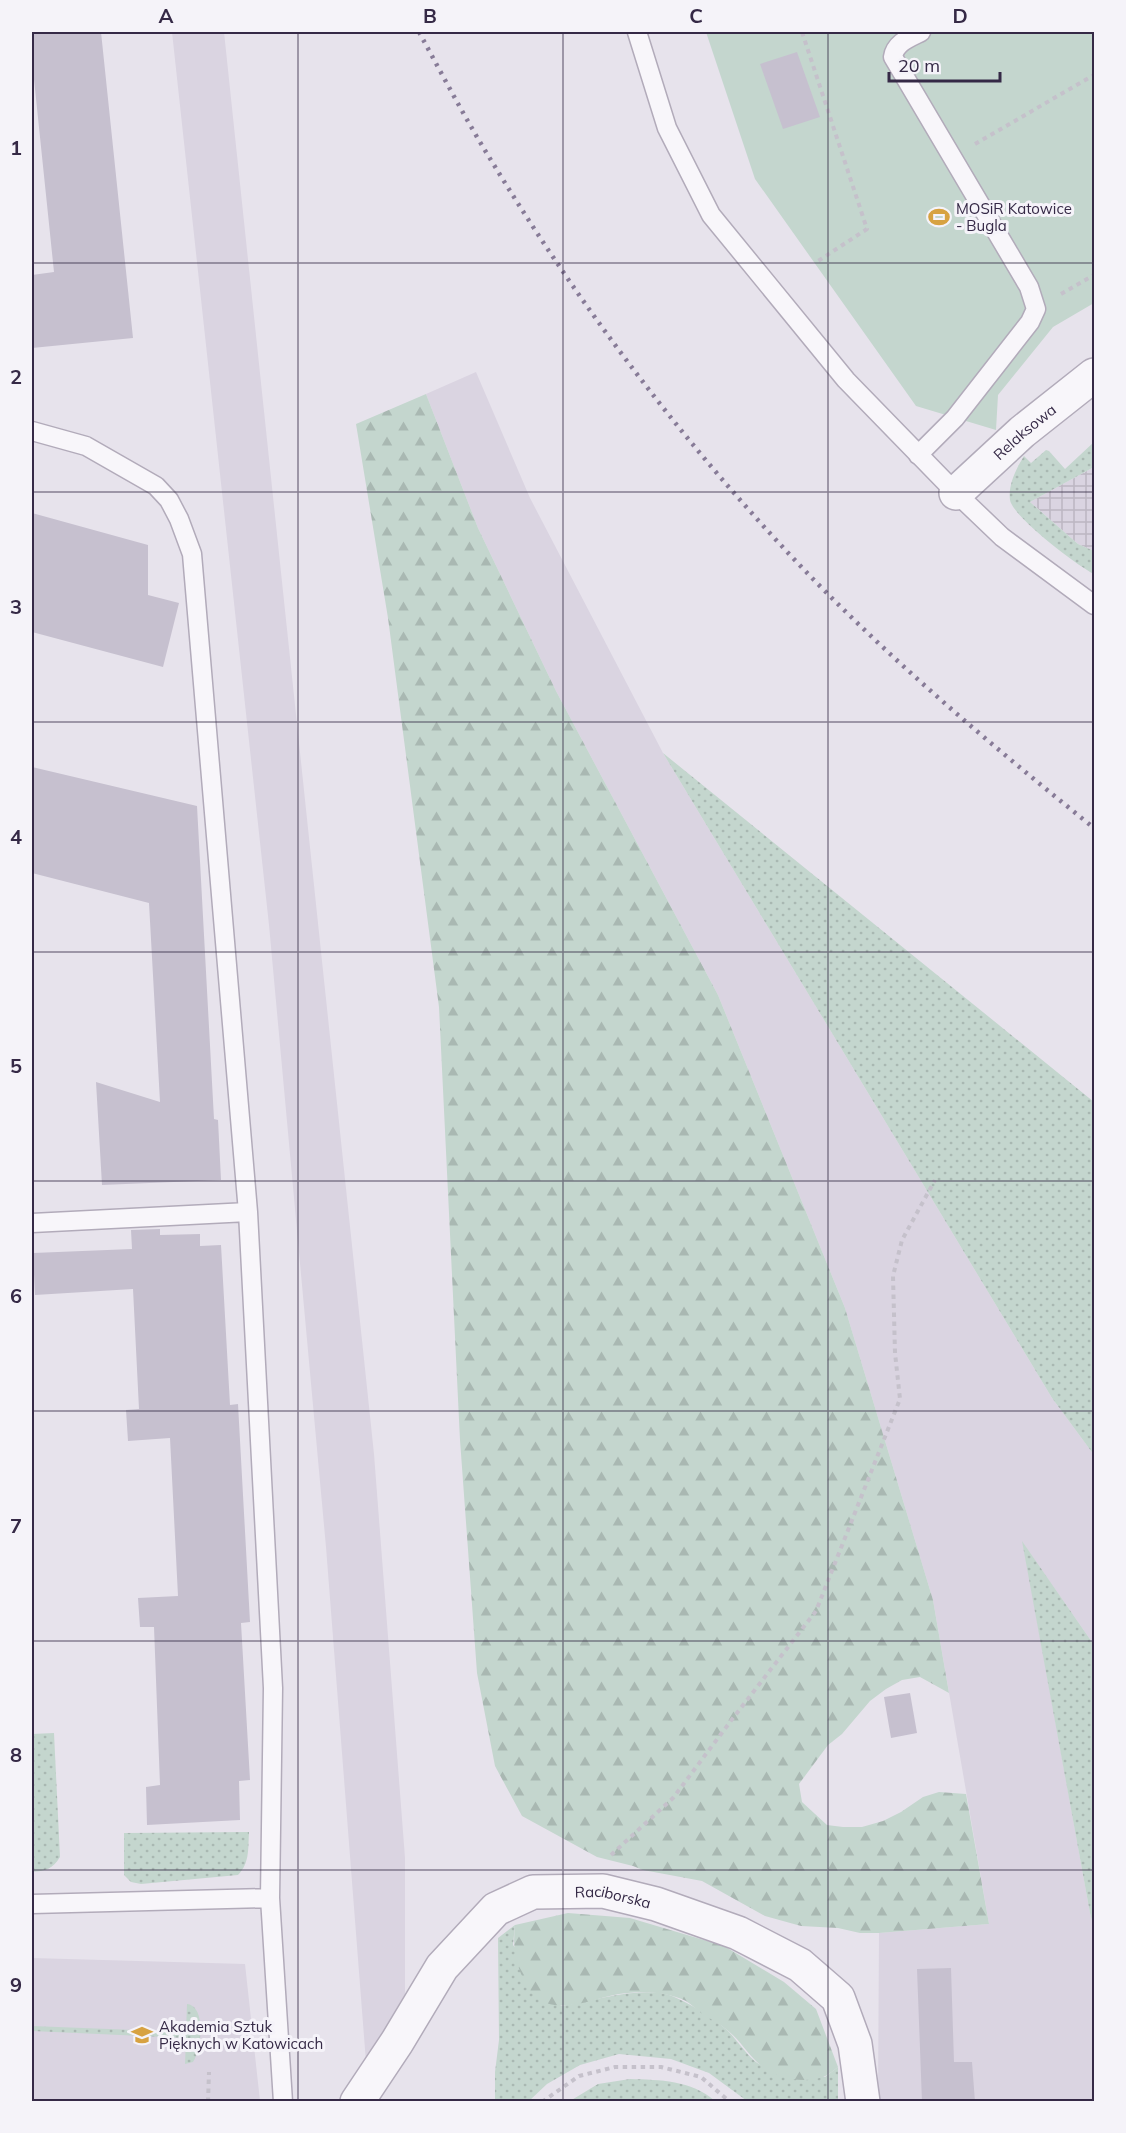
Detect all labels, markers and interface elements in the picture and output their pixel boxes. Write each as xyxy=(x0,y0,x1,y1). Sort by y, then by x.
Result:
text: A xyxy=(159,3,174,28)
text: B xyxy=(423,3,437,28)
text: C xyxy=(689,3,703,28)
text: D xyxy=(952,3,968,28)
scale bar xyxy=(889,45,1000,83)
text: 20 m xyxy=(898,54,940,77)
text: 1 xyxy=(10,135,22,160)
place label: MOSiR Katowice - Bugla xyxy=(956,199,1072,235)
sports icon: MOSiR Katowice - Bugla xyxy=(927,205,951,229)
text: 2 xyxy=(10,364,22,389)
street label: Relaksowa xyxy=(989,400,1060,463)
text: 3 xyxy=(10,594,22,619)
text: 4 xyxy=(10,824,22,849)
text: 5 xyxy=(10,1053,22,1078)
text: 6 xyxy=(10,1283,22,1308)
text: 7 xyxy=(10,1513,22,1538)
text: 8 xyxy=(10,1742,22,1767)
street label: Raciborska xyxy=(575,1881,653,1912)
text: 9 xyxy=(10,1972,22,1997)
place label: Akademia Sztuk Pięknych w Katowicach xyxy=(159,2017,323,2053)
school or university icon: Akademia Sztuk Pięknych w Katowicach xyxy=(130,2023,154,2047)

